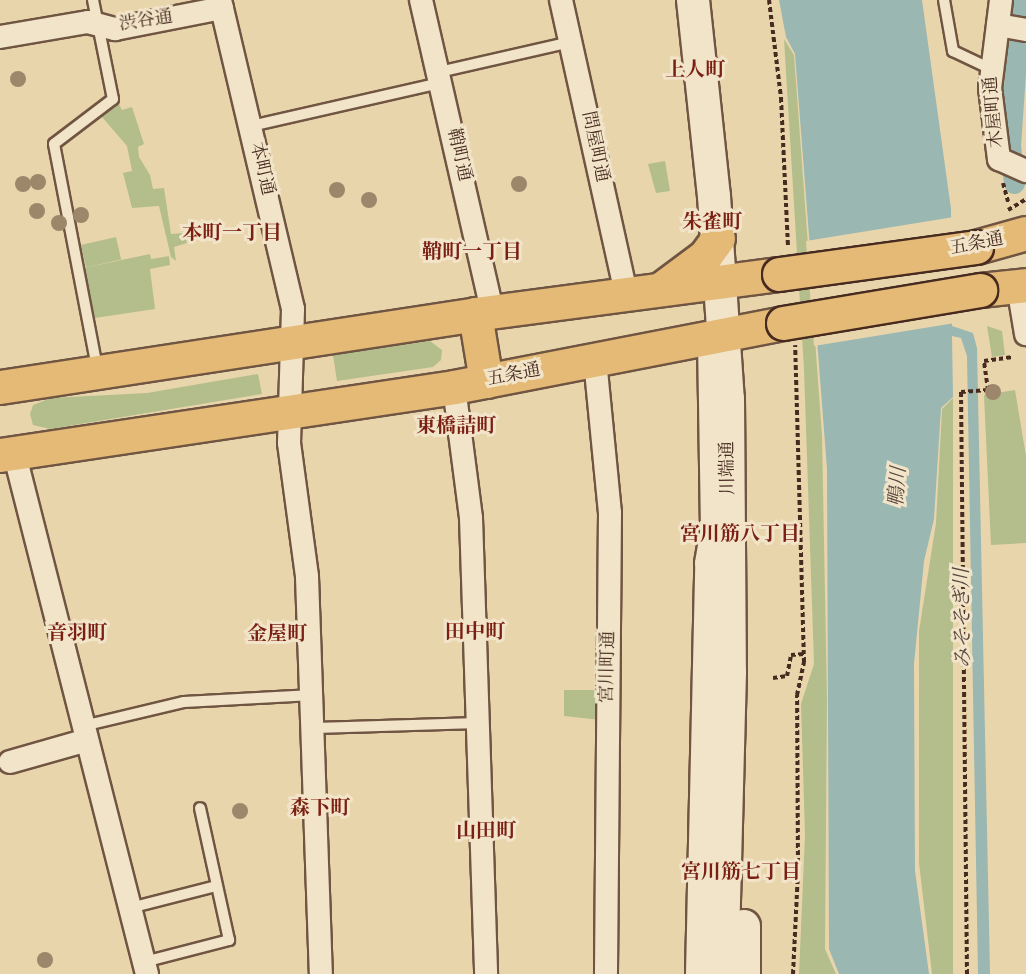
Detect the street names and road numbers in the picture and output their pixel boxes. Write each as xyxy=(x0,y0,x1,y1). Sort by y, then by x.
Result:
street label: 渋谷通 xyxy=(118,7,174,37)
street label: 木屋町通 xyxy=(981,75,1009,149)
street label: 問屋町通 xyxy=(576,110,612,184)
street label: 鞘町通 xyxy=(441,126,475,184)
street label: 本町通 xyxy=(244,140,278,198)
street label: 五条通 xyxy=(948,229,1006,261)
street label: 五条通 xyxy=(485,360,543,392)
street label: 川端通 xyxy=(718,441,740,495)
street label: 宮川町通 xyxy=(598,631,620,703)

